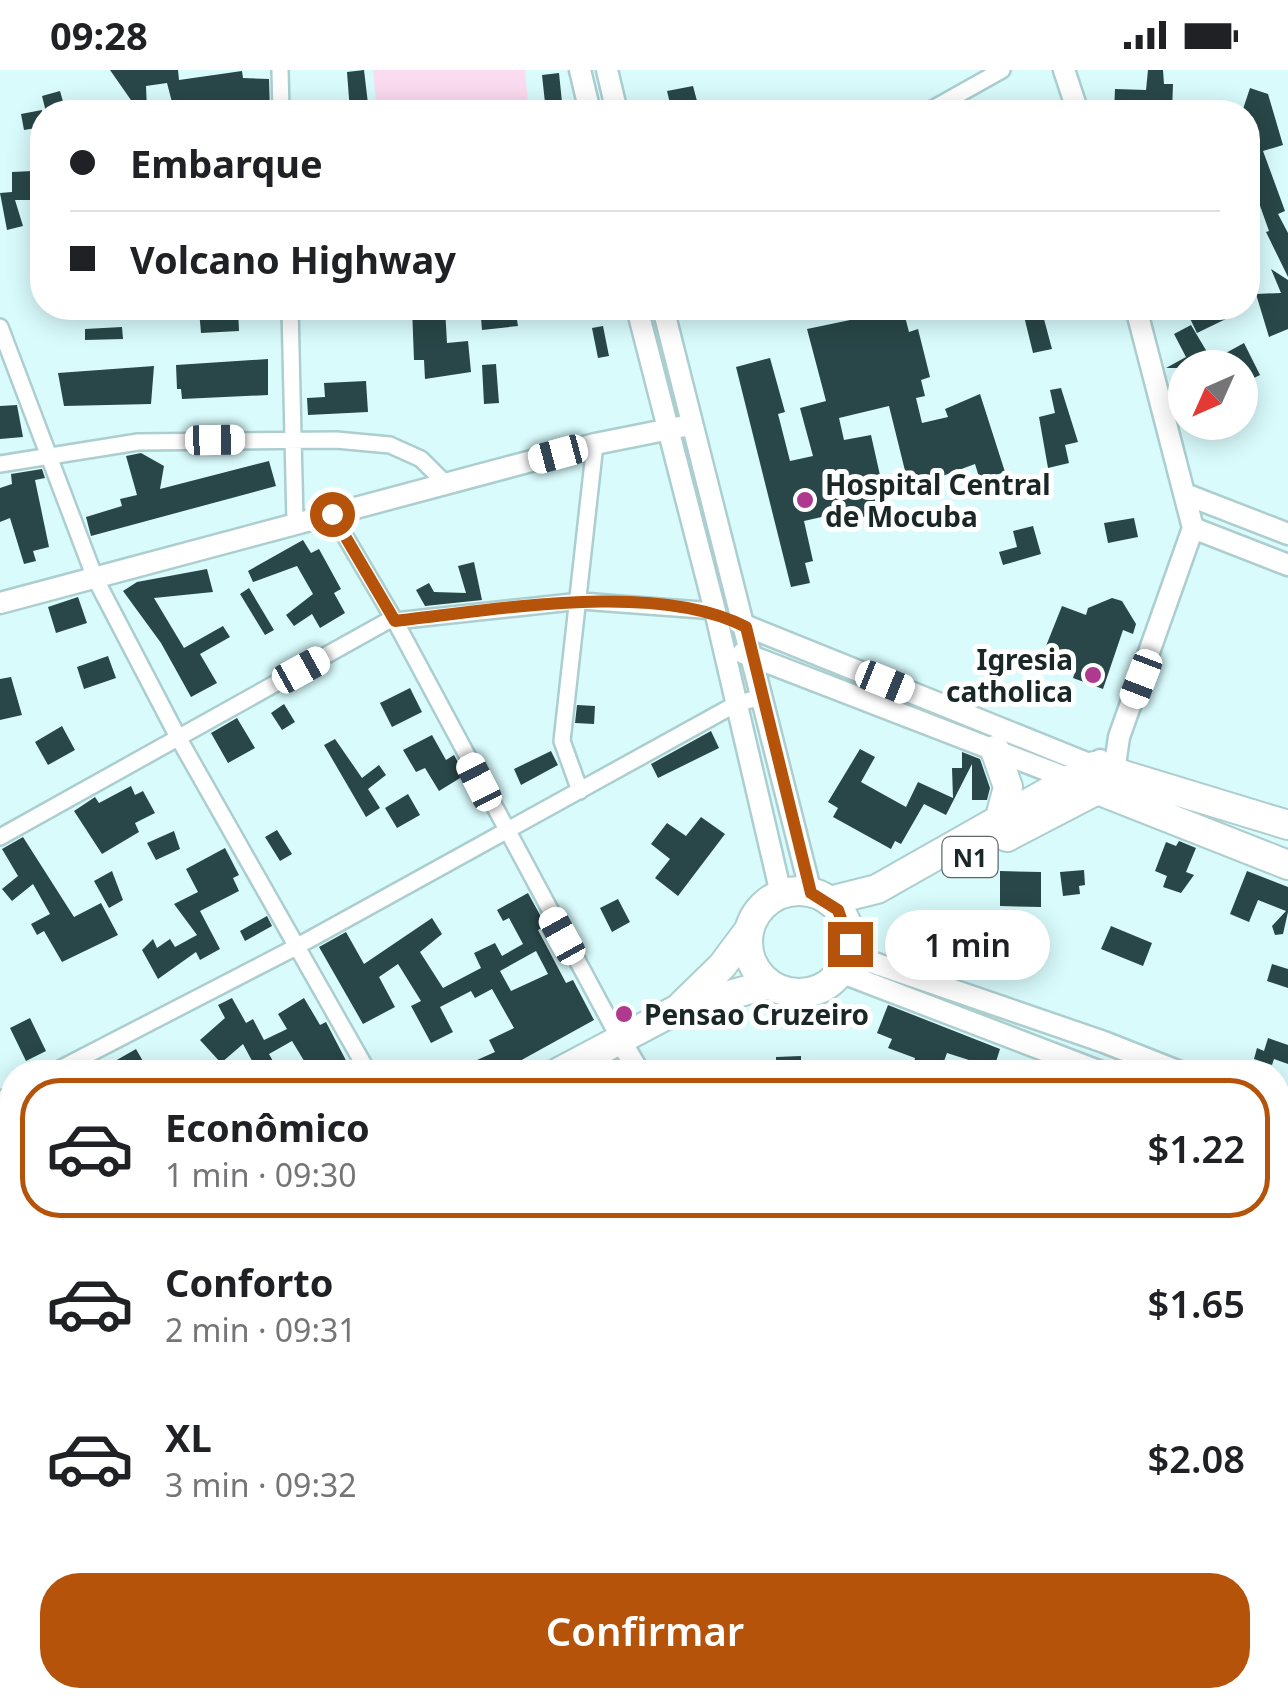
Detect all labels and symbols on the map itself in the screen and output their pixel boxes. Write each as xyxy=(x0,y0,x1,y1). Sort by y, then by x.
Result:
north arrow xyxy=(1168,350,1258,440)
car xyxy=(185,424,245,456)
car xyxy=(525,432,591,476)
place label: Hospital Central de Mocuba xyxy=(825,465,1051,535)
marker: Hospital Central de Mocuba xyxy=(794,489,816,511)
route start xyxy=(310,492,355,537)
place label: Igresia catholica xyxy=(946,640,1073,710)
car xyxy=(267,642,335,698)
car xyxy=(1116,646,1166,712)
car xyxy=(852,657,918,707)
marker: Igresia catholica xyxy=(1082,664,1104,686)
car xyxy=(452,748,506,816)
road number: N1 xyxy=(942,837,998,877)
car xyxy=(534,902,590,970)
callout: 1 min xyxy=(885,909,1050,979)
route end xyxy=(828,922,873,967)
place label: Pensao Cruzeiro xyxy=(644,995,869,1033)
marker: Pensao Cruzeiro xyxy=(613,1003,635,1025)

